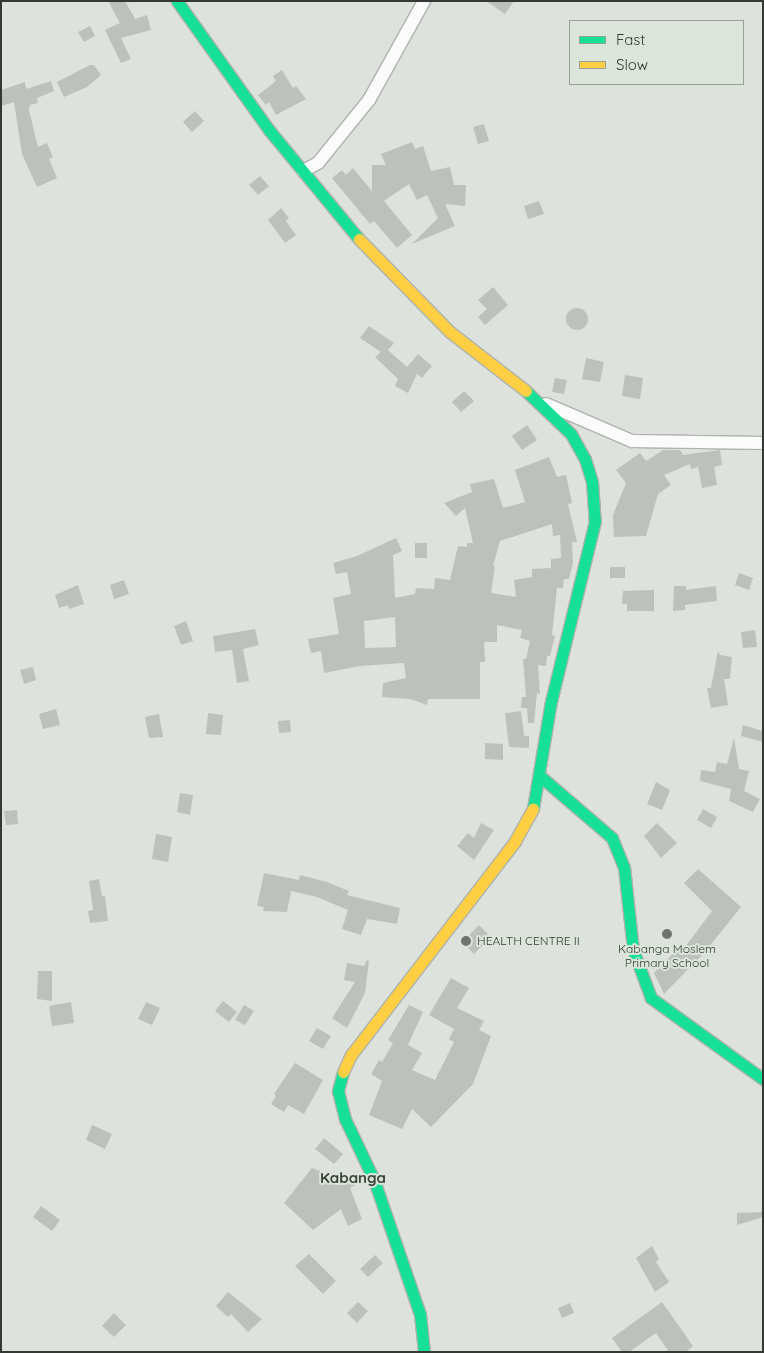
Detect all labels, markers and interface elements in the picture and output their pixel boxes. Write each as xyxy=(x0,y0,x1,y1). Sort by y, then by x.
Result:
legend xyxy=(569,20,744,85)
text: Fast xyxy=(616,30,645,49)
text: Slow xyxy=(616,55,648,74)
marker: Kabanga Moslem Primary School xyxy=(661,928,673,940)
marker: HEALTH CENTRE II xyxy=(459,934,473,948)
place label: HEALTH CENTRE II xyxy=(477,934,580,948)
place label: Kabanga Moslem Primary School xyxy=(618,942,716,970)
district label: Kabanga xyxy=(320,1169,386,1187)

